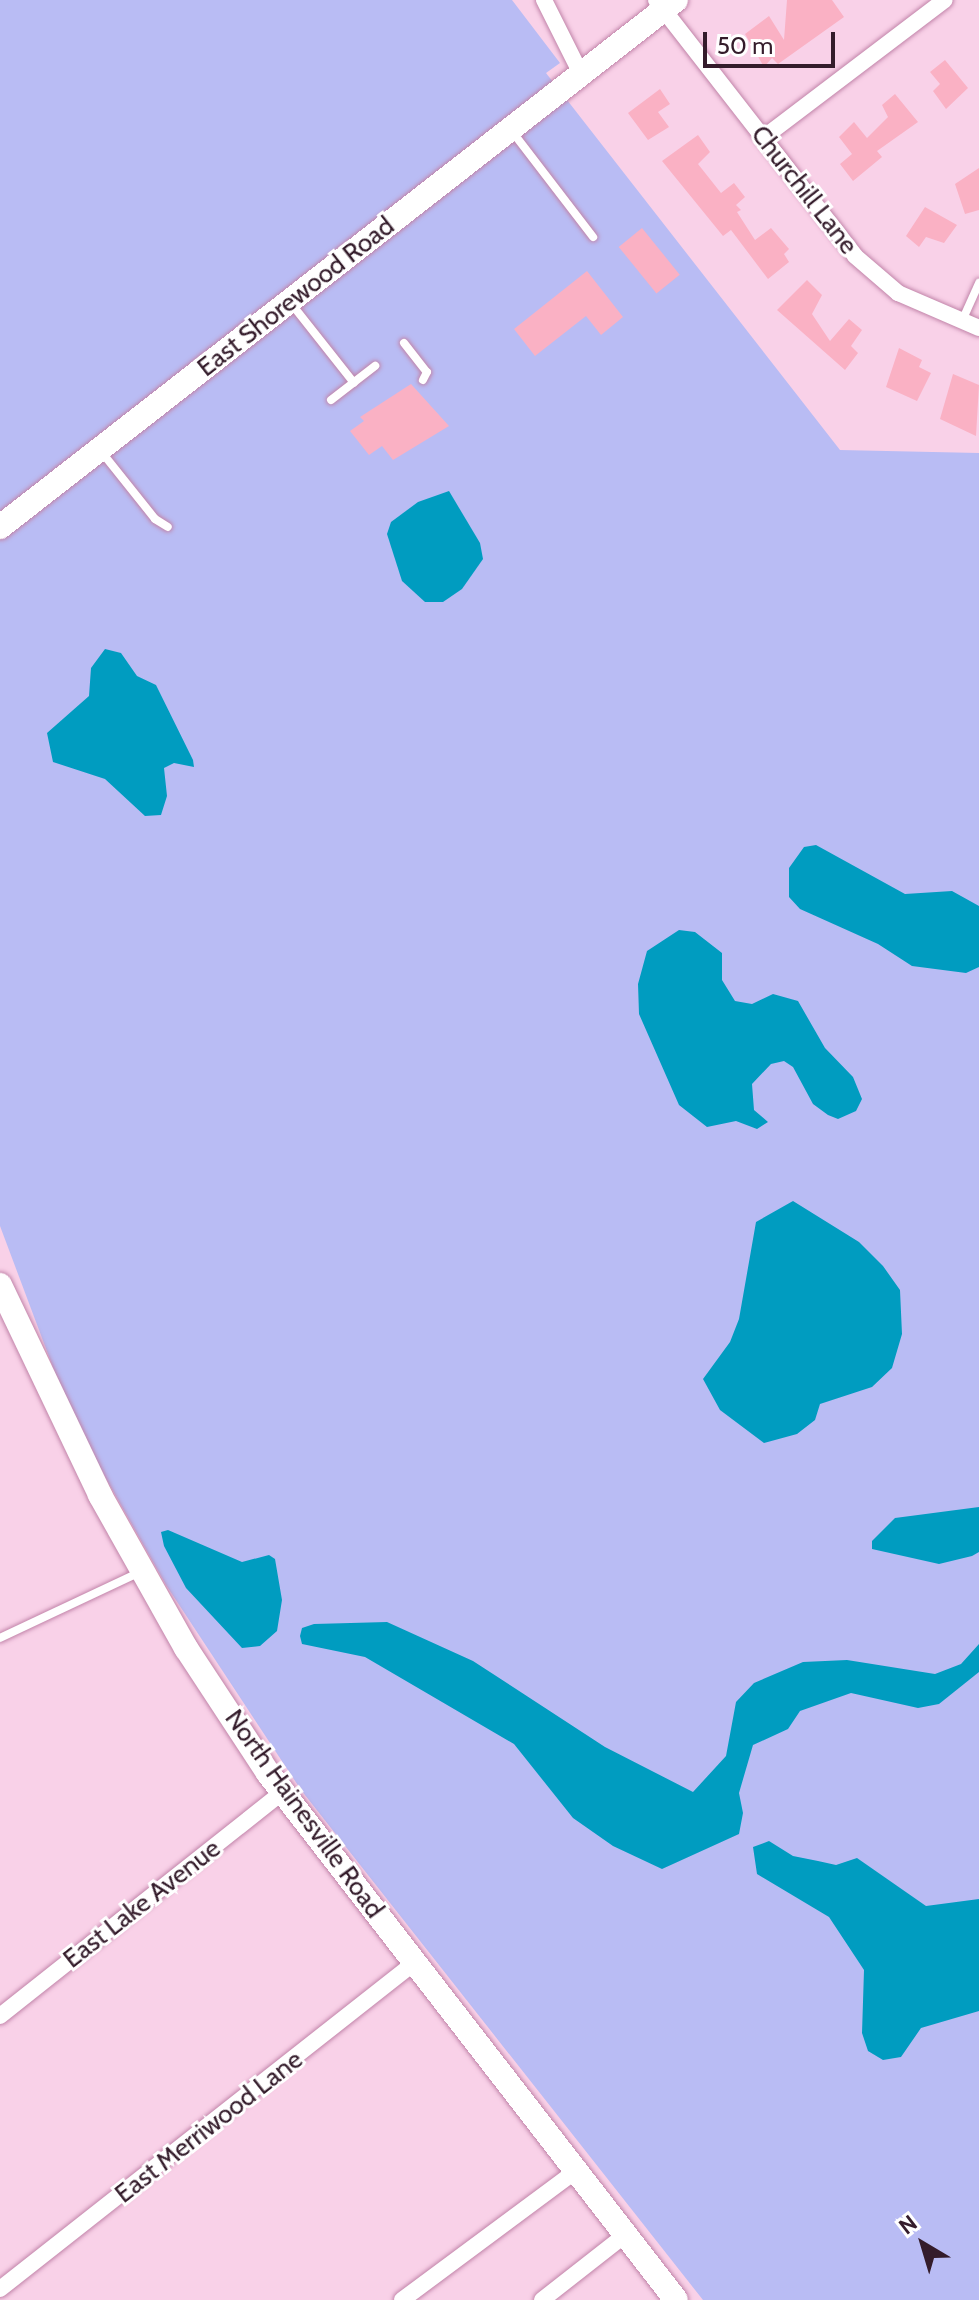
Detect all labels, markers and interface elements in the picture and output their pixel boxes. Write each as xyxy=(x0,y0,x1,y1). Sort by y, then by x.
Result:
scale bar xyxy=(707,16,839,66)
text: 50 m xyxy=(717,31,773,60)
street label: Churchill Lane xyxy=(744,120,864,260)
street label: East Shorewood Road xyxy=(191,211,401,383)
street label: North Hainesville Road xyxy=(218,1704,390,1924)
street label: East Lake Avenue xyxy=(57,1833,227,1975)
street label: East Merriwood Lane xyxy=(109,2044,309,2210)
north arrow xyxy=(883,2204,963,2284)
text: N xyxy=(893,2209,922,2240)

